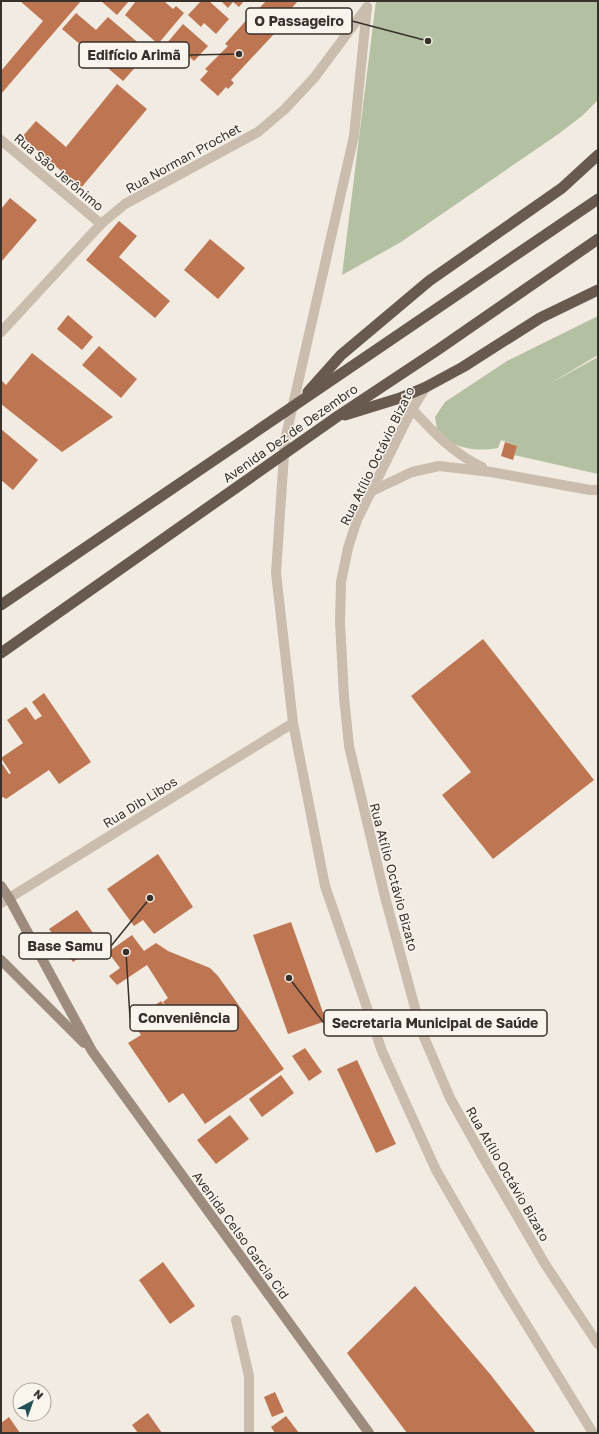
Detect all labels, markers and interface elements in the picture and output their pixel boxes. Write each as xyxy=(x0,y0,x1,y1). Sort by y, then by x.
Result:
callout: O Passageiro xyxy=(246,8,352,34)
text: O Passageiro xyxy=(254,12,344,29)
callout: Edifício Arimã xyxy=(79,42,189,68)
text: Edifício Arimã xyxy=(87,46,181,63)
street label: Rua Norman Prochet xyxy=(123,120,243,196)
street label: Rua São Jerônimo xyxy=(11,130,107,214)
street label: Avenida Dez de Dezembro xyxy=(220,380,361,486)
street label: Rua Atílio Octávio Bizato xyxy=(336,384,418,528)
street label: Rua Dib Libos xyxy=(100,773,180,831)
street label: Rua Atílio Octávio Bizato xyxy=(367,801,422,953)
callout: Base Samu xyxy=(19,933,111,959)
text: Base Samu xyxy=(27,937,103,954)
callout: Conveniência xyxy=(130,1005,238,1031)
text: Conveniência xyxy=(138,1009,230,1026)
callout: Secretaria Municipal de Saúde xyxy=(324,1010,547,1036)
text: Secretaria Municipal de Saúde xyxy=(332,1014,538,1031)
street label: Rua Atílio Octávio Bizato xyxy=(463,1104,553,1244)
street label: Avenida Celso Garcia Cid xyxy=(189,1168,293,1302)
north arrow xyxy=(12,1382,52,1422)
text: N xyxy=(31,1386,46,1402)

